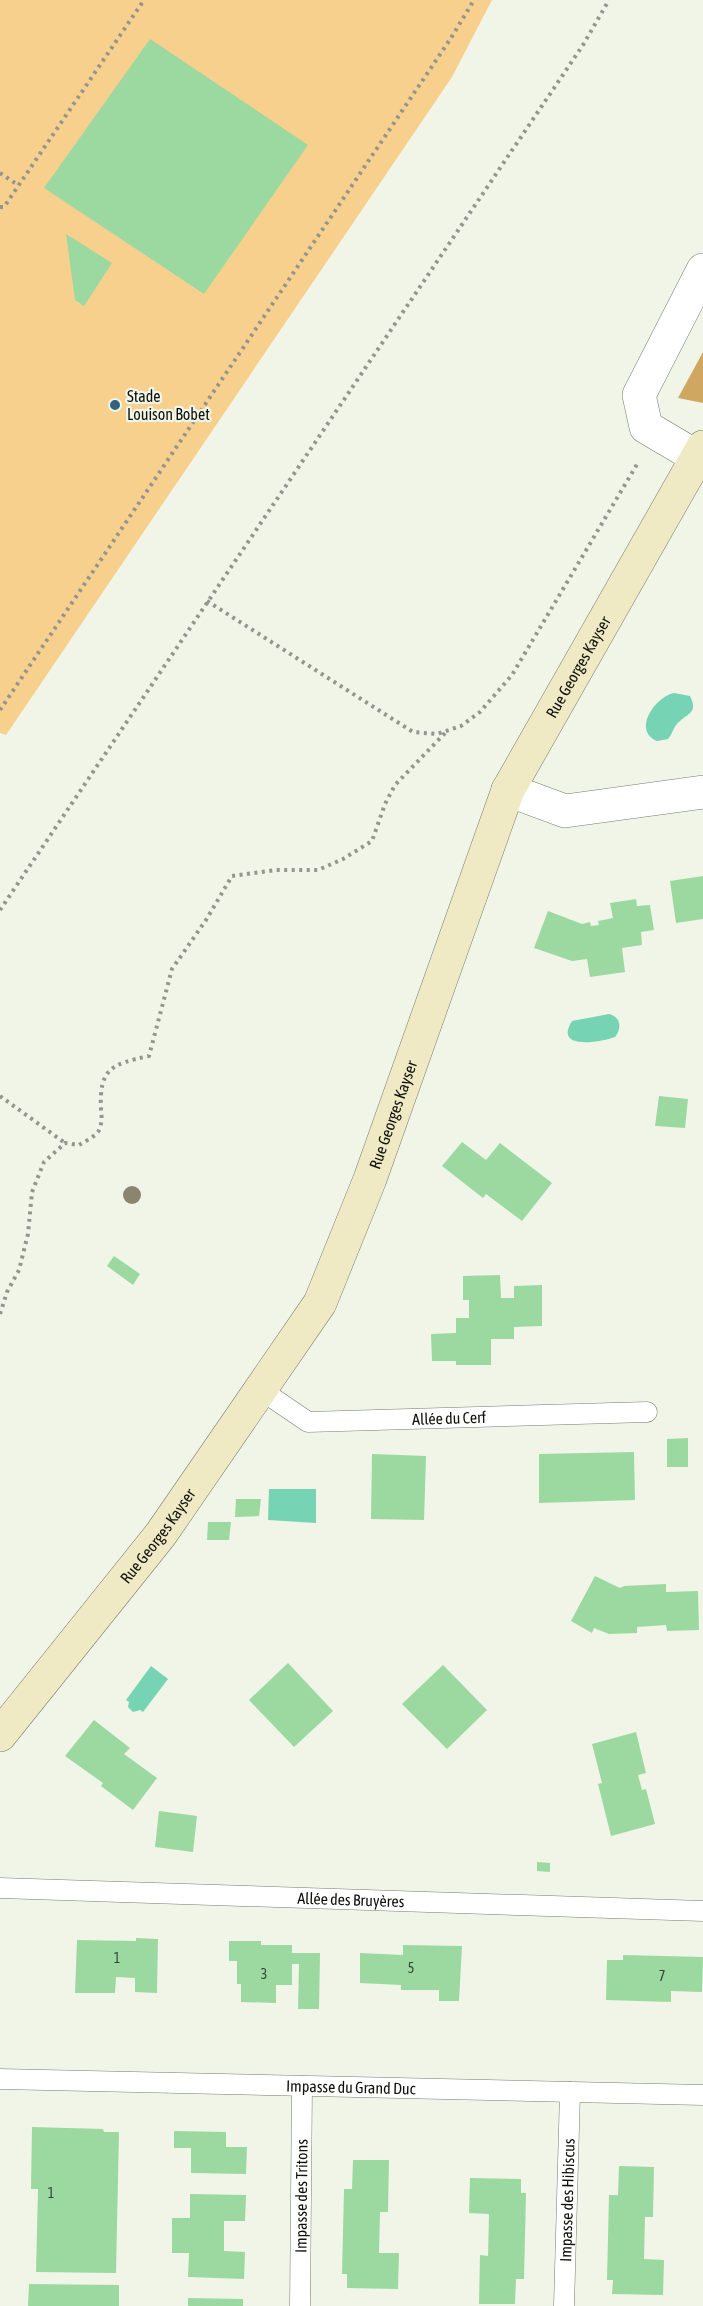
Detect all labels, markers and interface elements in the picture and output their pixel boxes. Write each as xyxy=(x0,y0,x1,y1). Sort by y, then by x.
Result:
place label: Stade Louison Bobet xyxy=(127,387,210,423)
marker: Stade Louison Bobet xyxy=(108,398,122,412)
street label: Rue Georges Kayser xyxy=(542,613,614,721)
street label: Rue Georges Kayser xyxy=(365,1058,420,1171)
street label: Allée du Cerf xyxy=(412,1408,487,1428)
street label: Rue Georges Kayser xyxy=(116,1485,199,1587)
street label: Allée des Bruyères xyxy=(297,1889,405,1910)
house number: 1 xyxy=(114,1950,120,1966)
house number: 5 xyxy=(408,1960,414,1976)
house number: 3 xyxy=(261,1966,267,1982)
house number: 7 xyxy=(659,1968,665,1984)
street label: Impasse du Grand Duc xyxy=(286,2077,416,2097)
street label: Impasse des Hibiscus xyxy=(556,2138,578,2262)
street label: Impasse des Tritons xyxy=(291,2139,311,2253)
house number: 1 xyxy=(48,2185,54,2201)

